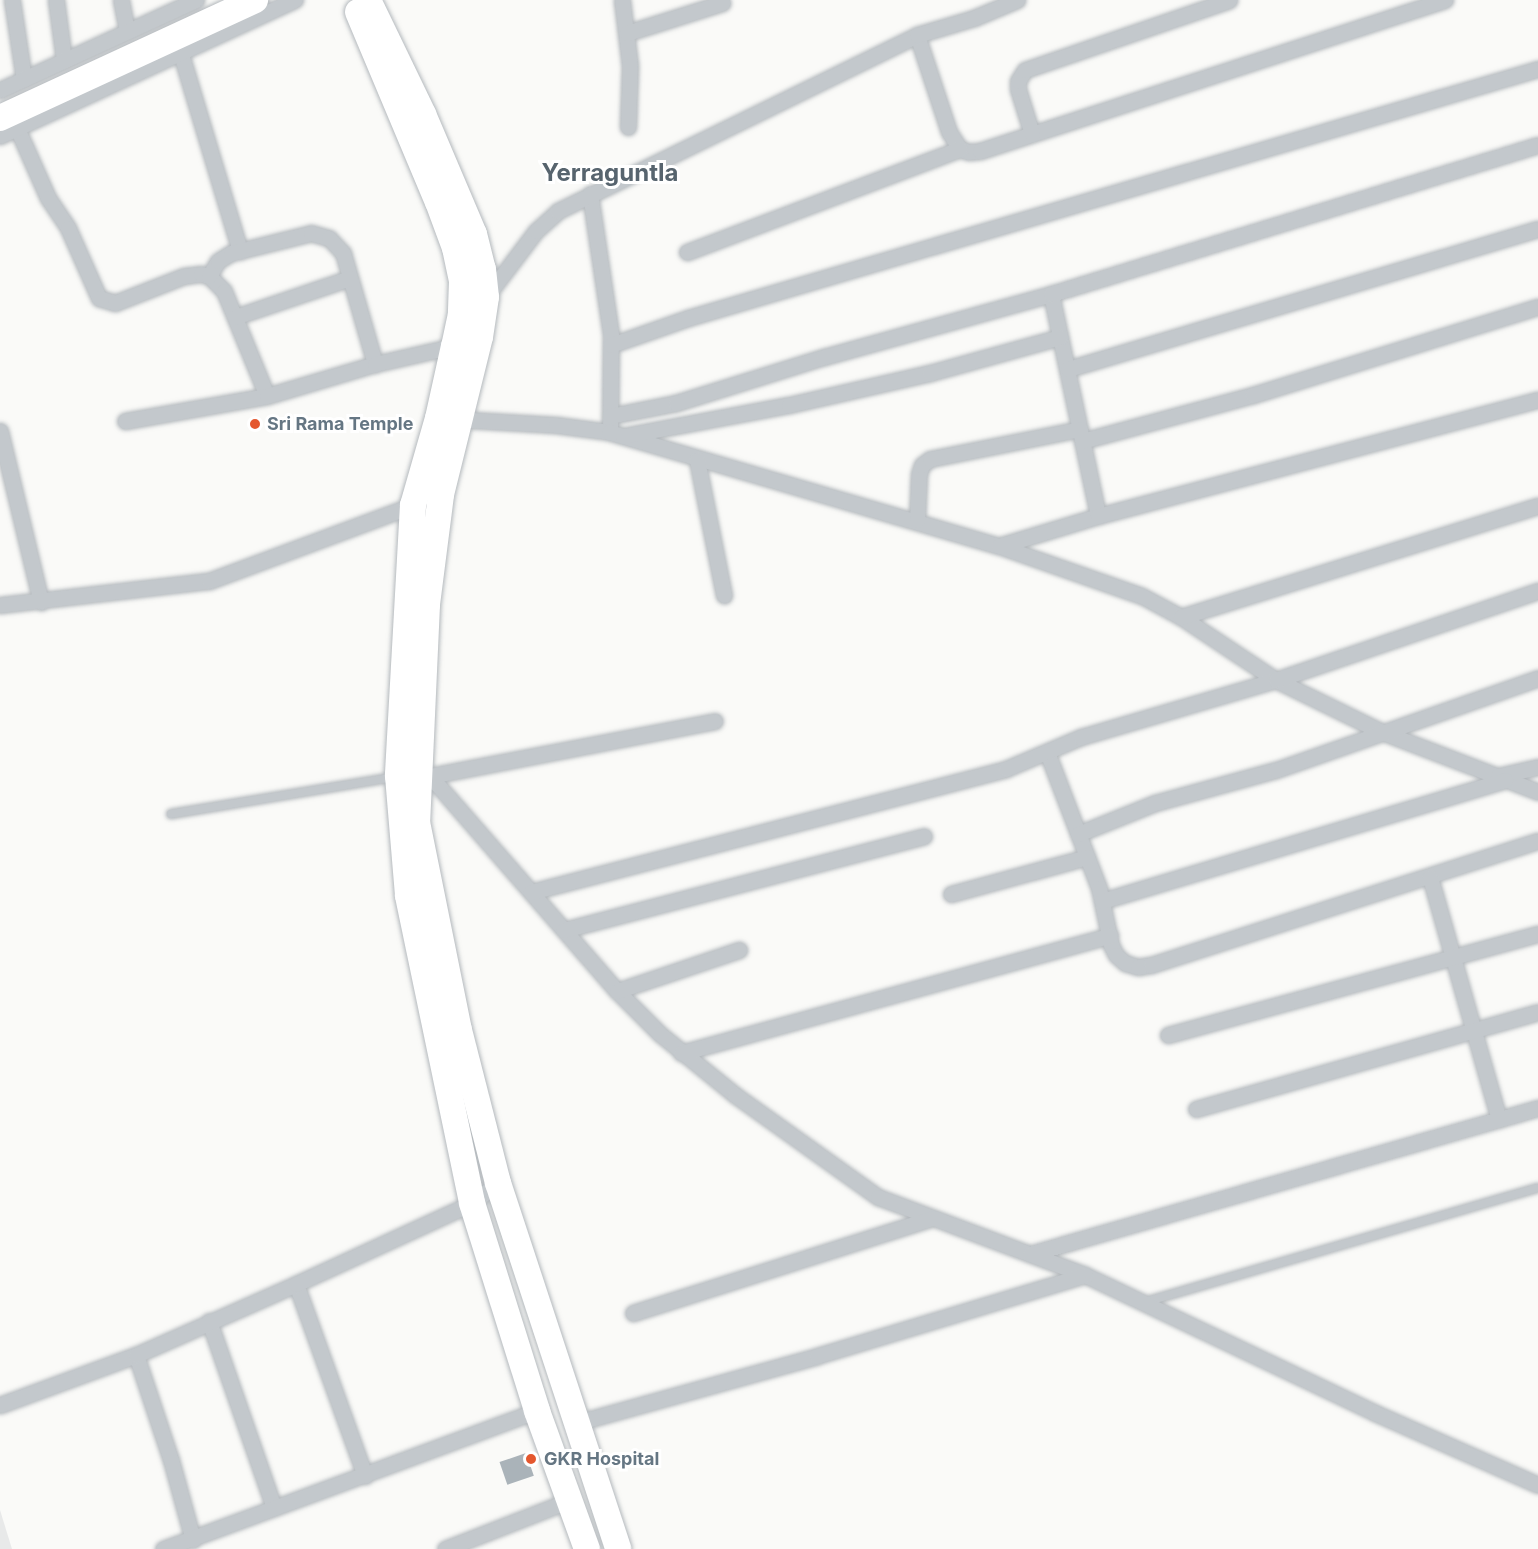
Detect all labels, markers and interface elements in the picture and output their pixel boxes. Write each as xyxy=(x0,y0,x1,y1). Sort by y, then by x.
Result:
district label: Yerraguntla xyxy=(542,159,678,187)
place label: Sri Rama Temple xyxy=(267,413,413,435)
marker: Sri Rama Temple xyxy=(248,417,262,431)
place label: GKR Hospital xyxy=(544,1448,659,1470)
marker: GKR Hospital xyxy=(522,1450,540,1468)

